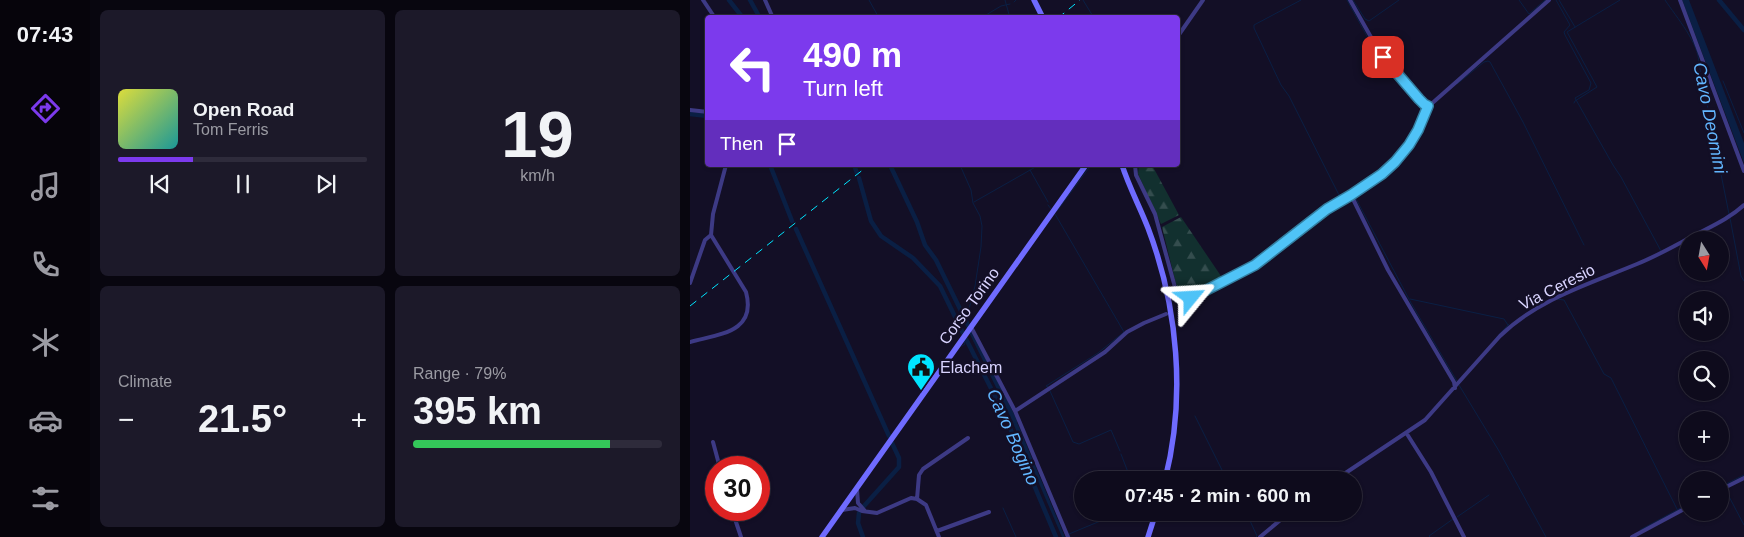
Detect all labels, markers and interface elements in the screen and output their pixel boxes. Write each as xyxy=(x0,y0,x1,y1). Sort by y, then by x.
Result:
text: 07:43 xyxy=(17,22,73,47)
icon: left xyxy=(720,35,785,100)
text: 490 m xyxy=(803,35,902,74)
pin xyxy=(1362,36,1404,78)
icon: arrive xyxy=(1369,43,1397,71)
water label: Cavo Deomini xyxy=(1689,61,1731,176)
text: Turn left xyxy=(803,76,883,101)
icon: directions xyxy=(28,91,63,126)
text: 19 xyxy=(501,98,574,171)
text: Open Road xyxy=(193,99,294,120)
text: Tom Ferris xyxy=(193,121,269,138)
icon: arrive xyxy=(773,130,801,158)
text: Then xyxy=(720,133,763,154)
text: km/h xyxy=(520,167,555,184)
icon: music xyxy=(28,169,63,204)
icon: previous xyxy=(146,170,174,198)
icon: pause xyxy=(229,170,257,198)
icon: next xyxy=(312,170,340,198)
north arrow xyxy=(1679,231,1729,281)
map controls xyxy=(1679,231,1729,521)
icon: phone xyxy=(28,247,63,282)
street label: Via Ceresio xyxy=(1516,261,1598,313)
street label: Corso Torino xyxy=(936,264,1003,348)
position arrow xyxy=(1164,271,1216,323)
button: sound xyxy=(1679,291,1729,341)
icon: climate xyxy=(28,325,63,360)
button: search xyxy=(1679,351,1729,401)
public building icon: Elachem xyxy=(906,352,936,391)
place label: Elachem xyxy=(940,359,1002,376)
text: Range · 79% xyxy=(413,365,506,382)
text: Climate xyxy=(118,373,172,390)
water label: Cavo Bogino xyxy=(983,386,1043,488)
text: 395 km xyxy=(413,390,542,432)
text: 21.5° xyxy=(198,398,287,440)
icon: car xyxy=(28,403,63,438)
text: − xyxy=(118,404,134,435)
text: + xyxy=(351,404,367,435)
button: + xyxy=(1679,411,1729,461)
speed limit sign: 30 xyxy=(705,456,770,521)
button: − xyxy=(1679,471,1729,521)
icon: filters xyxy=(28,481,63,516)
text: 07:45 · 2 min · 600 m xyxy=(1125,485,1311,506)

